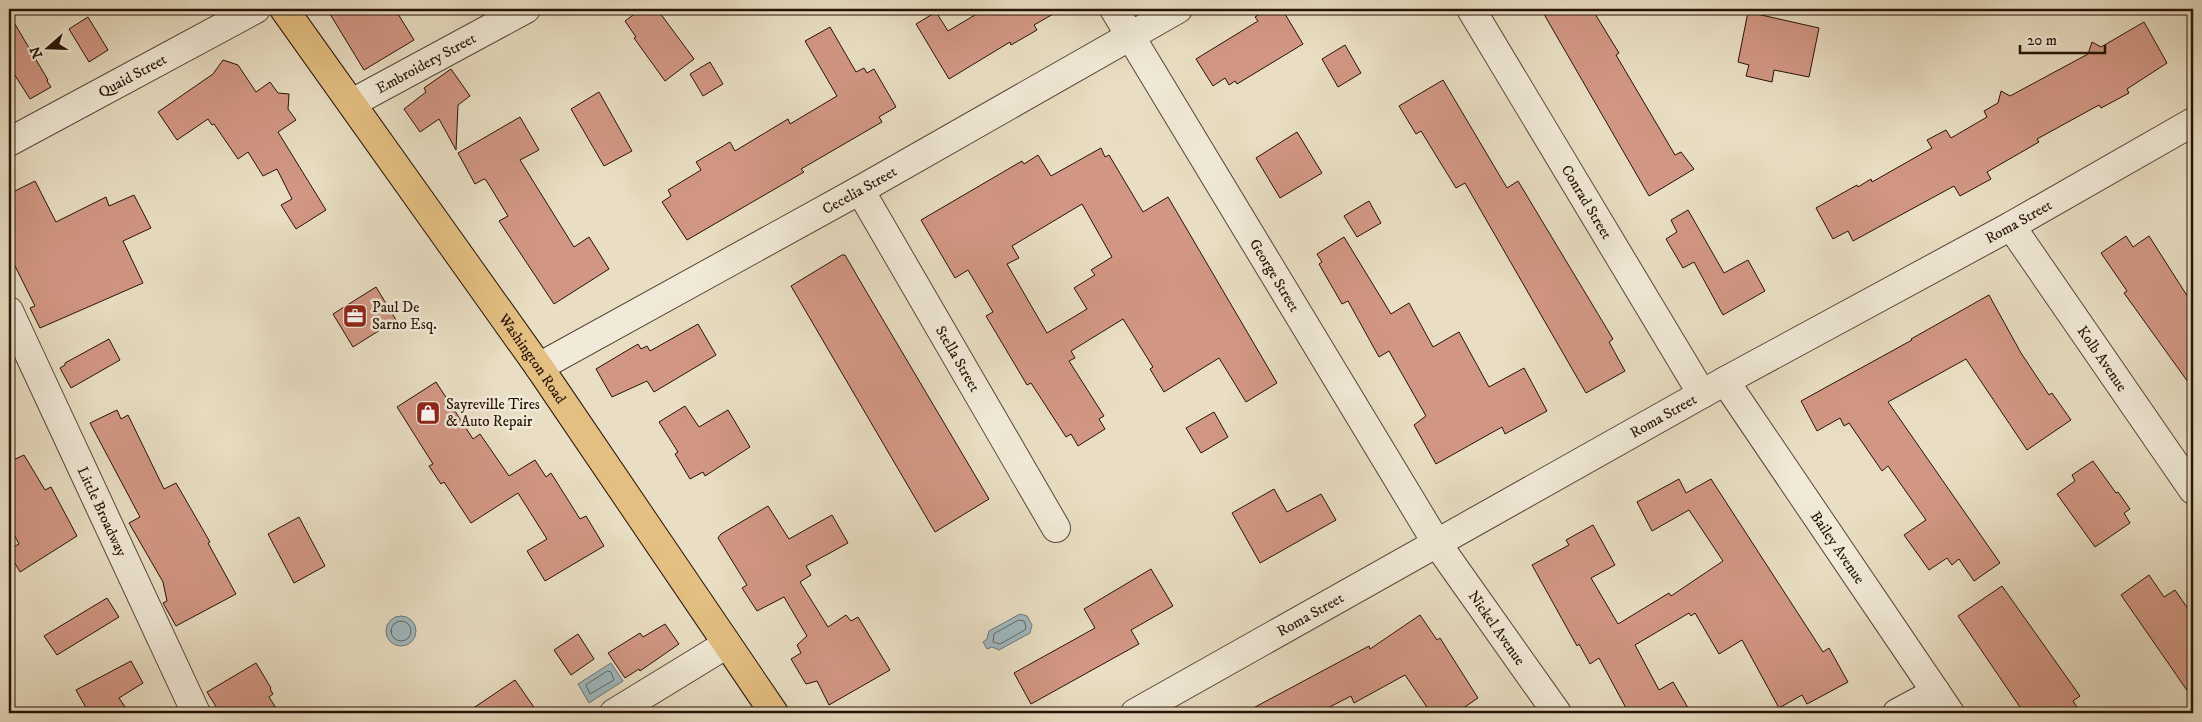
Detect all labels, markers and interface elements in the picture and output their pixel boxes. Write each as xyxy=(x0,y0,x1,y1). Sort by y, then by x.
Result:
north arrow xyxy=(22,22,72,72)
scale bar xyxy=(2020,22,2104,54)
street label: Embroidery Street xyxy=(373,29,480,98)
text: 20 m xyxy=(2027,31,2057,50)
text: N xyxy=(26,43,47,61)
street label: Quaid Street xyxy=(95,50,170,102)
street label: Cecelia Street xyxy=(819,162,900,219)
street label: Conrad Street xyxy=(1557,162,1616,243)
street label: Roma Street xyxy=(1982,196,2056,248)
street label: George Street xyxy=(1245,236,1304,316)
place label: Paul De Sarno Esq. xyxy=(372,298,437,334)
office icon: Paul De Sarno Esq. xyxy=(342,303,368,329)
street label: Washington Road xyxy=(494,309,570,408)
street label: Kolb Avenue xyxy=(2073,322,2131,395)
street label: Stella Street xyxy=(931,323,984,395)
street label: Roma Street xyxy=(1627,390,1700,443)
place label: Sayreville Tires & Auto Repair xyxy=(446,395,540,431)
shop icon: Sayreville Tires & Auto Repair xyxy=(415,400,441,426)
street label: Little Broadway xyxy=(73,463,131,560)
street label: Bailey Avenue xyxy=(1806,508,1869,588)
street label: Nickel Avenue xyxy=(1464,587,1529,669)
street label: Roma Street xyxy=(1274,588,1347,641)

